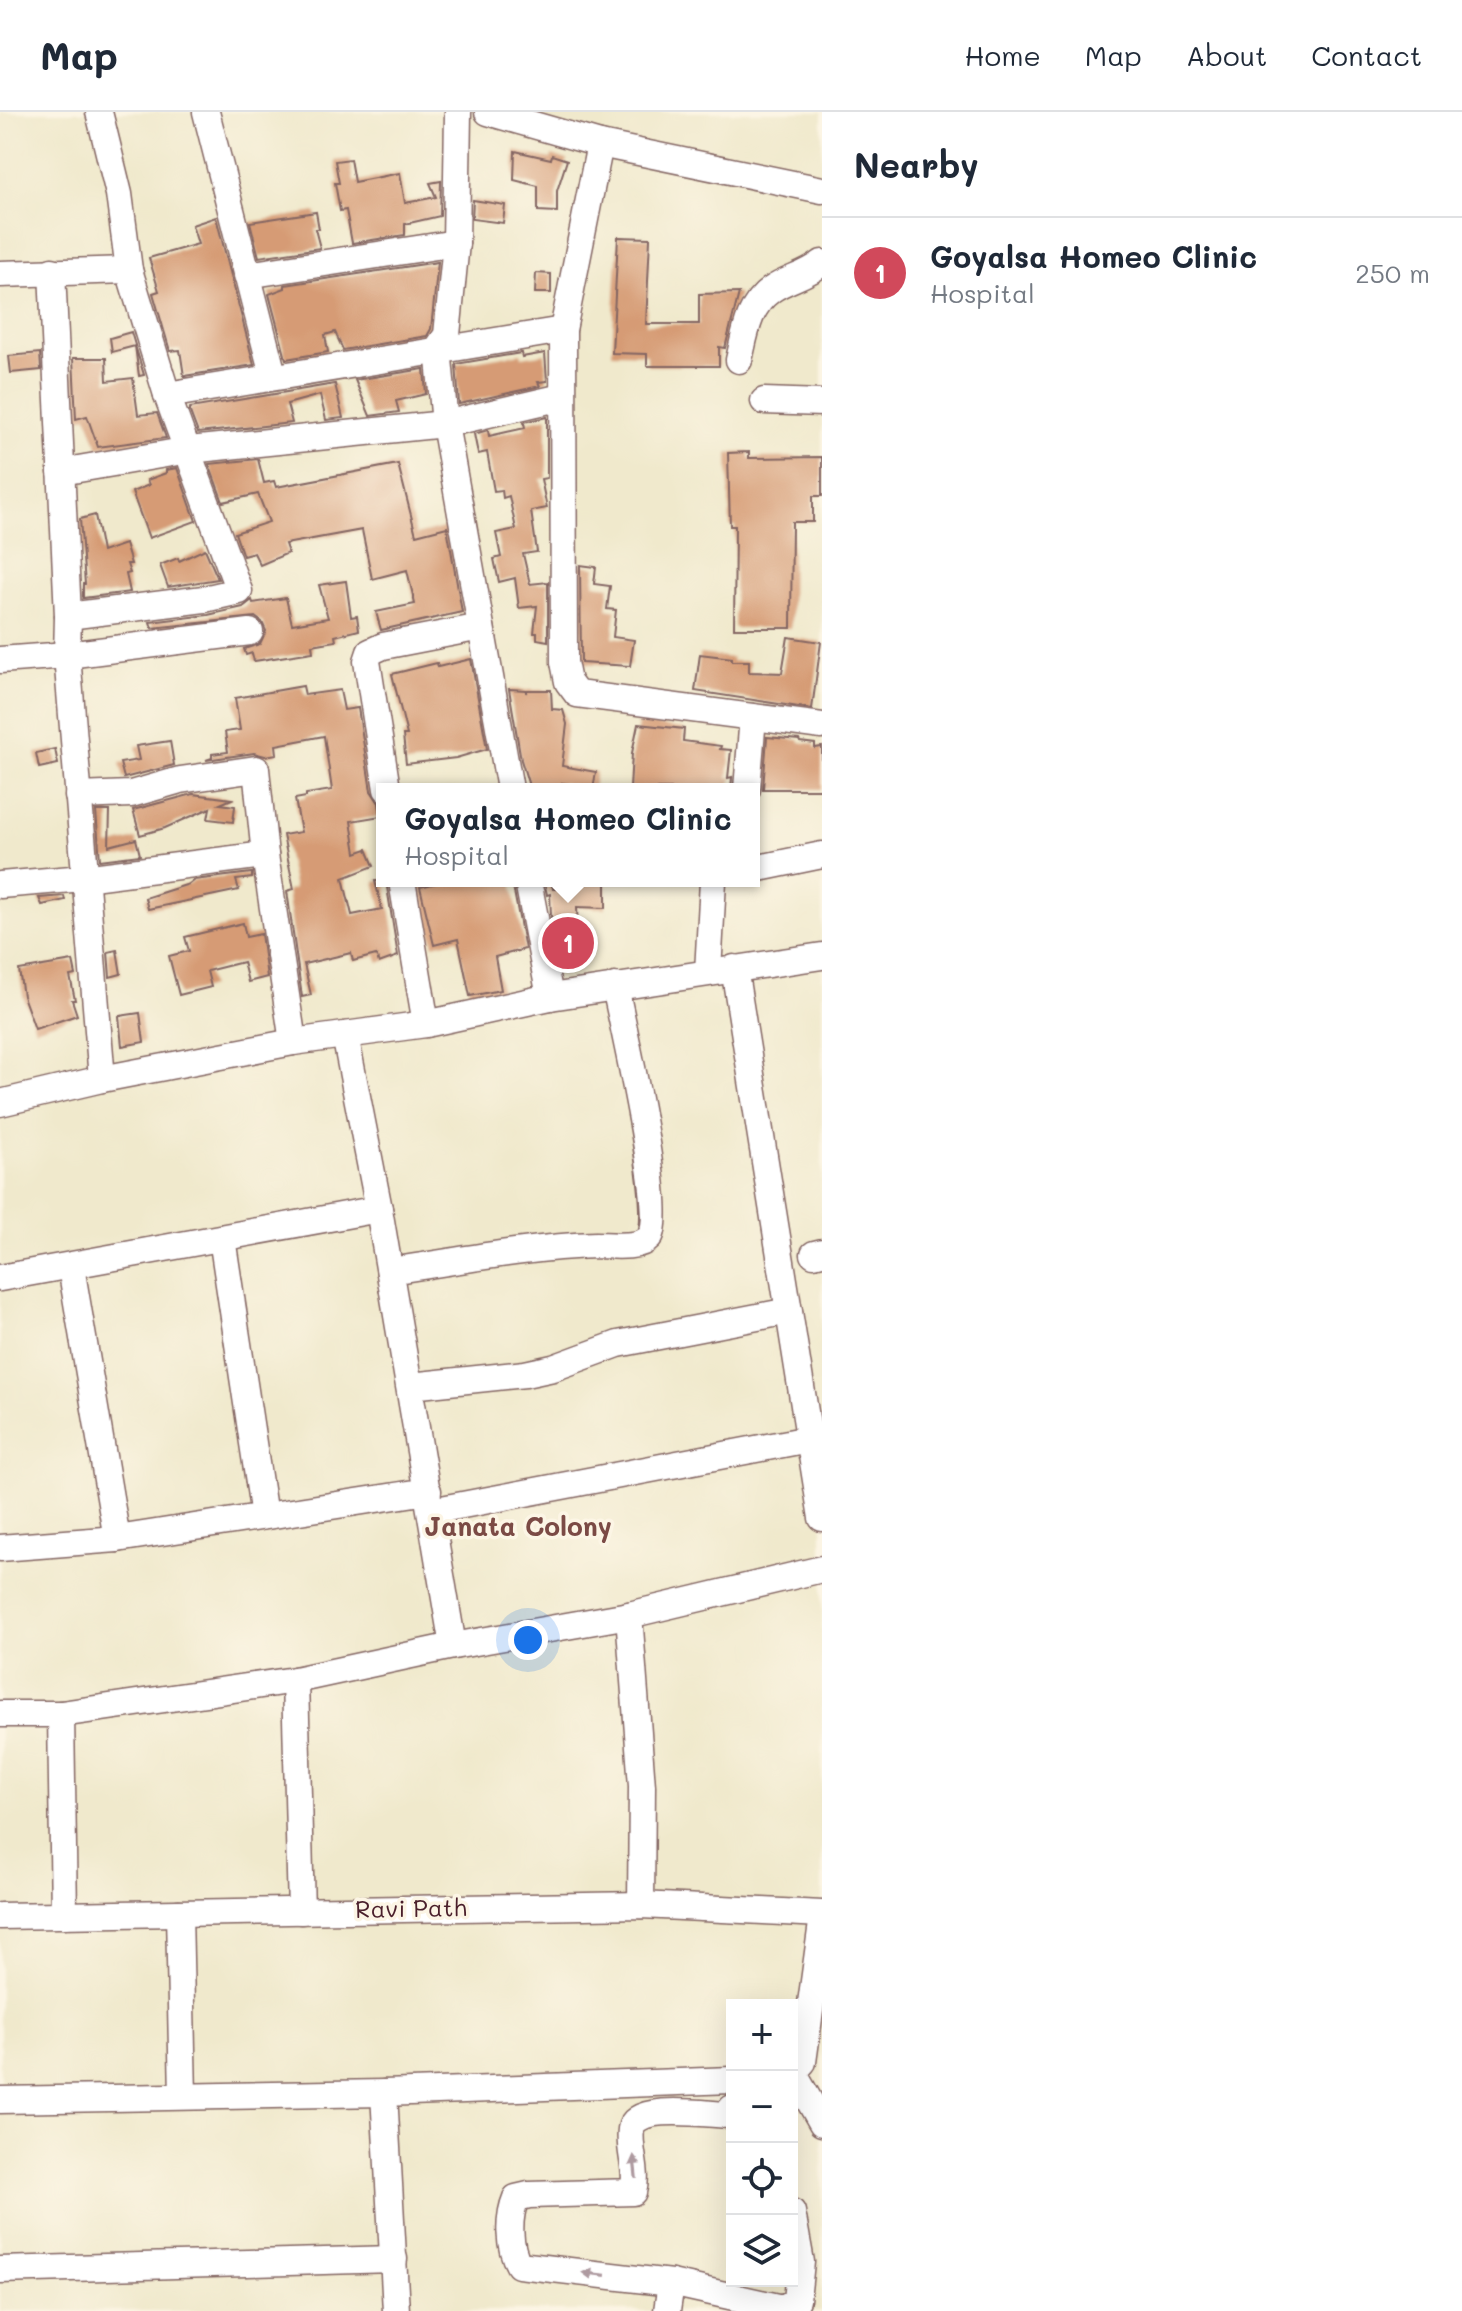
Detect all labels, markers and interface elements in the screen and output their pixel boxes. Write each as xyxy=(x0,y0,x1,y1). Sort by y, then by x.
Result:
text: Map xyxy=(40,30,118,80)
text: Home xyxy=(965,37,1041,73)
text: Map xyxy=(1085,37,1142,73)
text: About xyxy=(1186,37,1267,73)
text: Contact xyxy=(1311,37,1422,73)
text: Nearby xyxy=(854,142,979,187)
text: Goyalsa Homeo Clinic xyxy=(930,236,1257,276)
text: 1 xyxy=(874,256,886,290)
text: 250 m xyxy=(1355,256,1430,290)
text: Hospital xyxy=(930,276,1035,310)
popup xyxy=(376,783,760,887)
text: Goyalsa Homeo Clinic xyxy=(404,798,732,838)
text: Hospital xyxy=(404,838,509,872)
pin: 1 xyxy=(542,913,594,973)
district label: Janata Colony xyxy=(424,1509,612,1543)
your location xyxy=(508,1620,548,1660)
street label: Ravi Path xyxy=(355,1891,467,1924)
map controls xyxy=(726,1999,798,2287)
button: + xyxy=(726,1999,798,2071)
button: − xyxy=(726,2071,798,2143)
button: locate xyxy=(726,2143,798,2215)
one-way arrow xyxy=(628,2154,641,2179)
button: layers xyxy=(726,2215,798,2287)
one-way arrow xyxy=(581,2267,606,2280)

